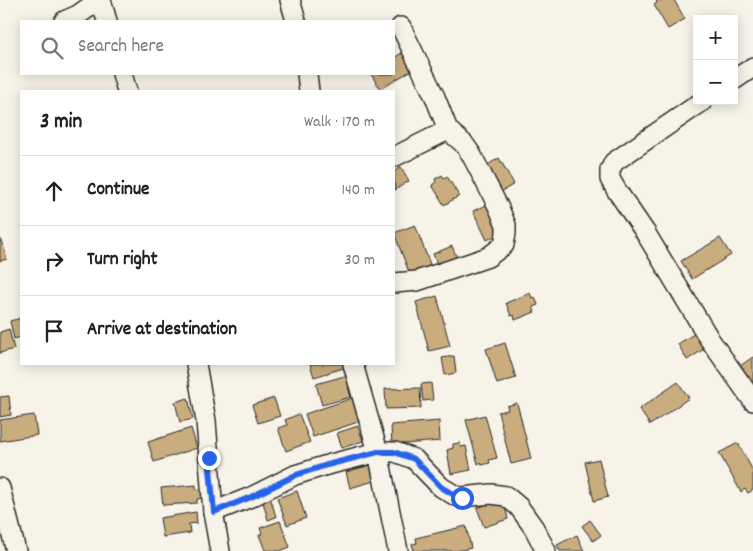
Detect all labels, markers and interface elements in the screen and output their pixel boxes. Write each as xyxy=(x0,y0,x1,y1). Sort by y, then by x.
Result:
map controls xyxy=(693,15,738,105)
button: + xyxy=(693,15,738,60)
search box xyxy=(20,20,395,75)
icon: search xyxy=(38,34,66,62)
text: Search here xyxy=(78,34,164,61)
button: − xyxy=(693,60,738,105)
text: 3 min xyxy=(40,108,82,138)
text: Walk · 170 m xyxy=(304,111,375,134)
icon: ahead xyxy=(40,177,68,205)
text: Continue xyxy=(87,177,149,204)
text: 140 m xyxy=(341,179,375,202)
icon: right xyxy=(40,247,68,275)
text: Turn right xyxy=(87,247,158,274)
text: 30 m xyxy=(345,249,375,272)
icon: arrive xyxy=(40,317,68,345)
text: Arrive at destination xyxy=(87,317,237,344)
route end xyxy=(198,447,221,470)
route start xyxy=(451,487,474,510)

